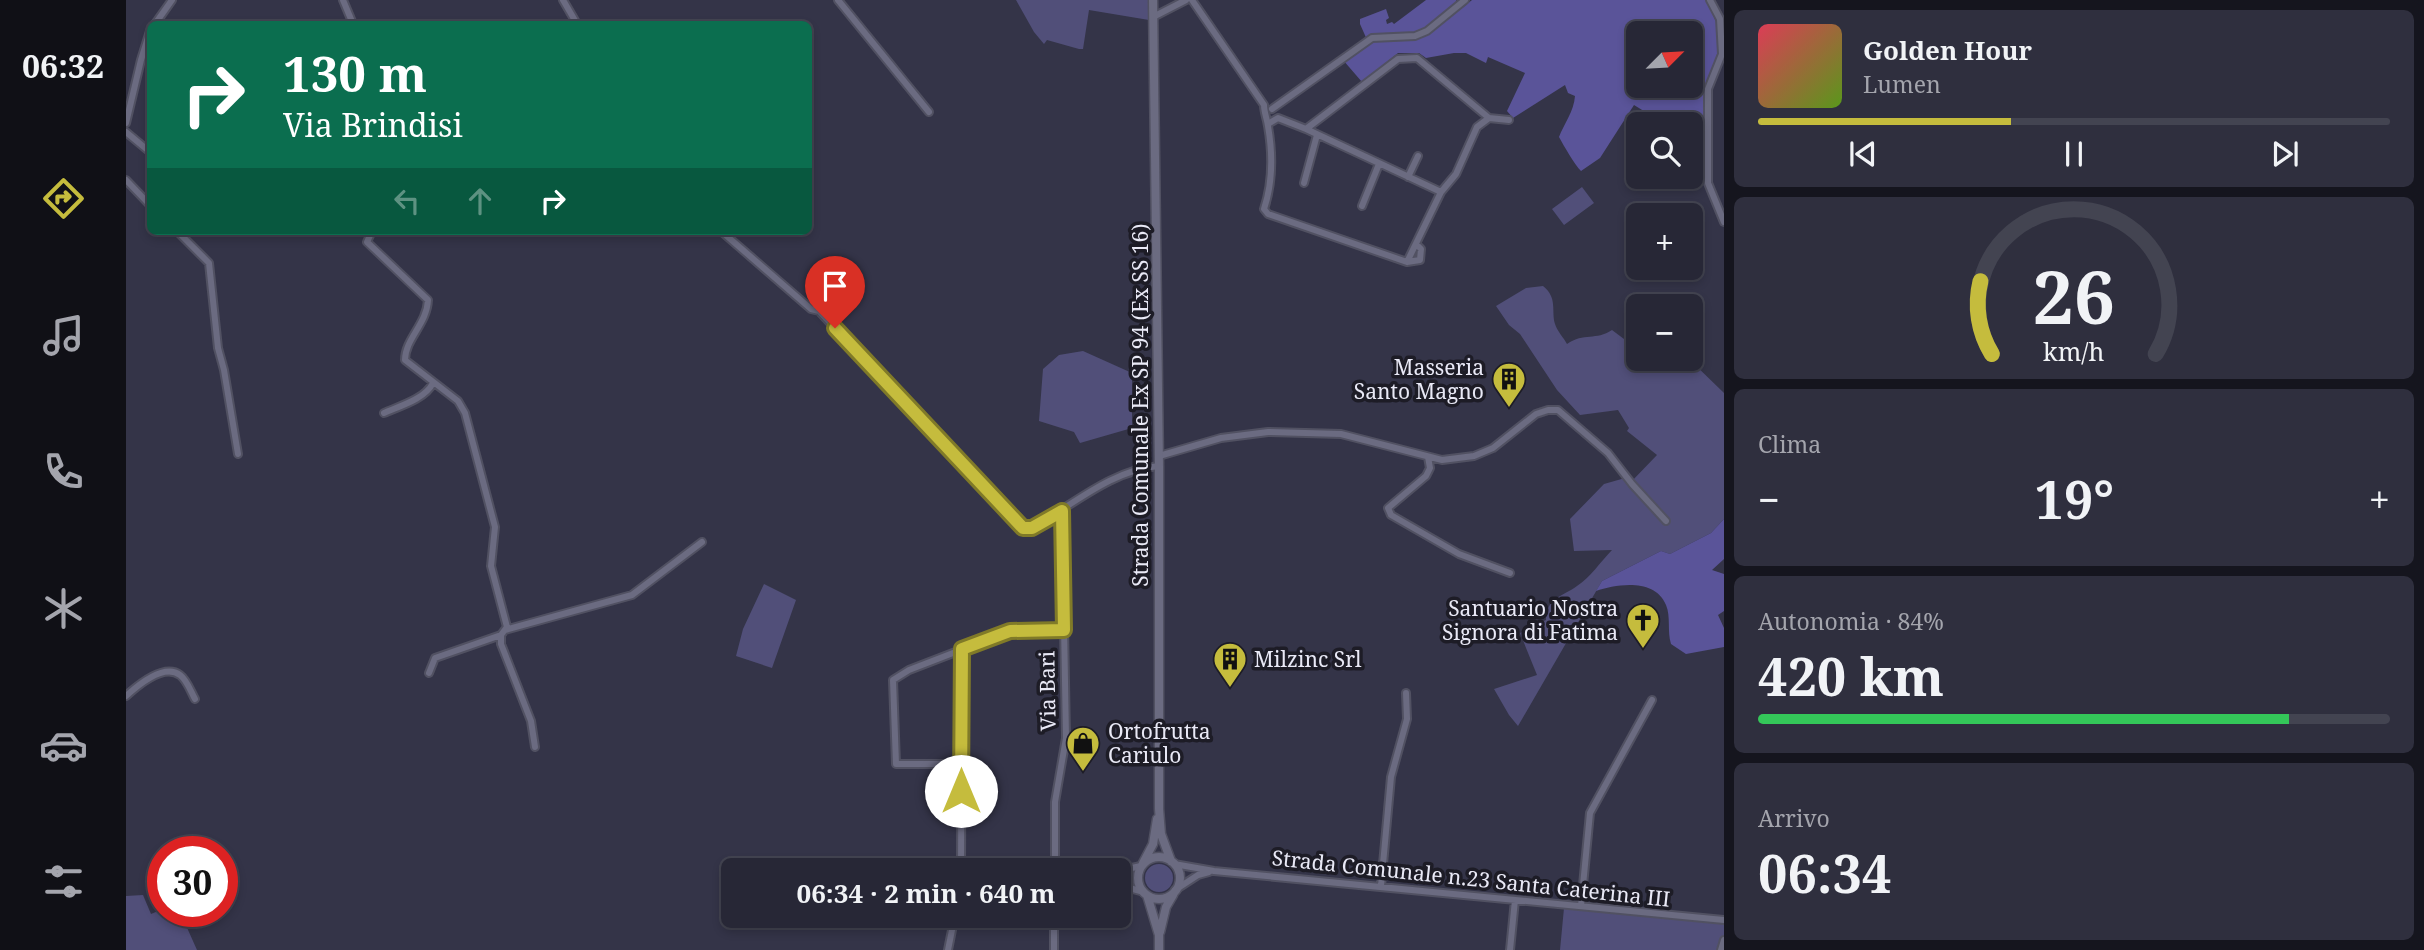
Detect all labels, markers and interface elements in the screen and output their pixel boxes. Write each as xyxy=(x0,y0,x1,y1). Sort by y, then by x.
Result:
north arrow xyxy=(1626,21,1703,98)
map controls xyxy=(1626,21,1703,371)
text: Golden Hour xyxy=(1863,32,2032,68)
text: 130 m xyxy=(283,40,427,106)
text: 06:32 xyxy=(22,44,104,87)
icon: right xyxy=(168,49,259,140)
text: Lumen xyxy=(1863,68,1941,100)
text: Via Brindisi xyxy=(283,103,463,146)
button: search xyxy=(1626,112,1703,189)
icon: previous xyxy=(1844,135,1882,173)
icon: pause xyxy=(2055,135,2093,173)
icon: next xyxy=(2266,135,2304,173)
icon: directions xyxy=(39,174,88,223)
icon: left xyxy=(388,182,426,220)
icon: ahead xyxy=(461,182,499,220)
icon: right xyxy=(534,182,572,220)
button: + xyxy=(1626,203,1703,280)
street label: Strada Comunale Ex SP 94 (Ex SS 16) xyxy=(1126,223,1154,587)
text: 26 xyxy=(2033,246,2115,345)
pin xyxy=(805,256,865,328)
icon: arrive xyxy=(816,267,854,305)
button: − xyxy=(1626,294,1703,371)
icon: music xyxy=(39,311,88,360)
text: km/h xyxy=(2043,334,2105,368)
place label: Masseria Santo Magno xyxy=(1354,353,1484,405)
building icon: Masseria Santo Magno xyxy=(1490,360,1528,409)
text: Clima xyxy=(1758,428,1821,460)
icon: phone xyxy=(39,447,88,496)
text: 19° xyxy=(2035,463,2114,534)
text: − xyxy=(1758,473,1780,525)
text: + xyxy=(2369,473,2390,525)
icon: climate xyxy=(39,584,88,633)
place label: Santuario Nostra Signora di Fatima xyxy=(1442,594,1618,646)
church icon: Santuario Nostra Signora di Fatima xyxy=(1624,601,1662,650)
text: Autonomia · 84% xyxy=(1758,605,1944,637)
building icon: Milzinc Srl xyxy=(1211,640,1249,689)
text: 420 km xyxy=(1758,640,1944,711)
place label: Milzinc Srl xyxy=(1254,645,1362,673)
street label: Via Bari xyxy=(1032,650,1062,731)
place label: Ortofrutta Cariulo xyxy=(1108,717,1211,769)
icon: car xyxy=(39,721,88,770)
shop icon: Ortofrutta Cariulo xyxy=(1064,724,1102,773)
position arrow xyxy=(924,754,998,828)
text: Arrivo xyxy=(1758,802,1830,834)
speed limit sign: 30 xyxy=(147,836,238,927)
text: 06:34 xyxy=(1758,837,1891,908)
street label: Strada Comunale n.23 Santa Caterina III xyxy=(1271,843,1671,913)
icon: filters xyxy=(39,857,88,906)
text: 06:34 · 2 min · 640 m xyxy=(796,875,1056,911)

